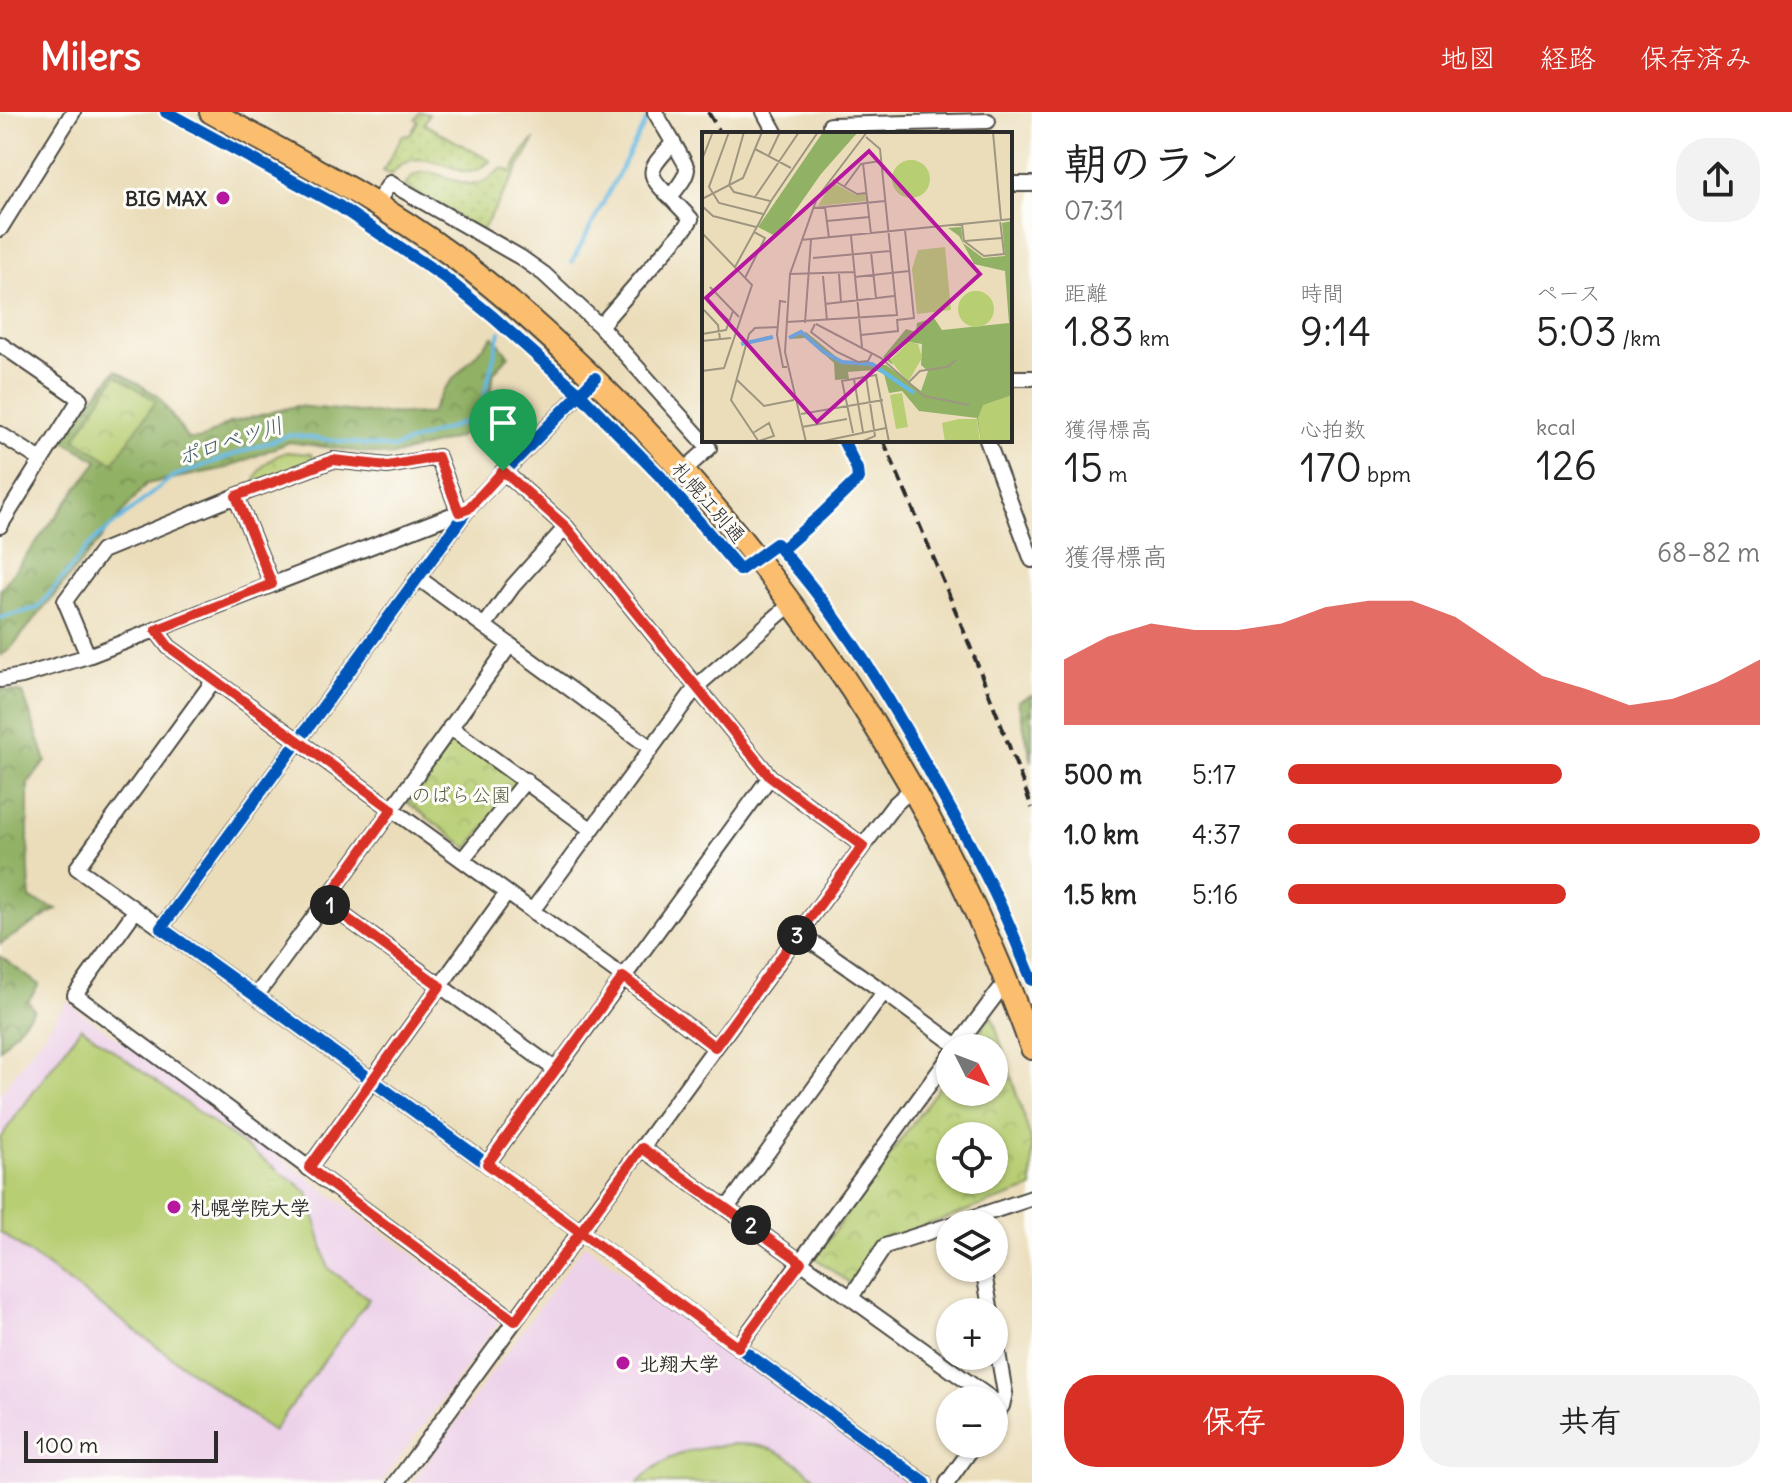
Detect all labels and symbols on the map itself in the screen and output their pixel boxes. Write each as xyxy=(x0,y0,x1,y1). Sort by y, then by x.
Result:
inset map xyxy=(702,132,1012,442)
place label: BIG MAX xyxy=(125,186,207,211)
marker: BIG MAX xyxy=(214,189,232,207)
pin xyxy=(469,389,537,471)
water label: ポロベツ川 xyxy=(173,411,287,471)
street label: 札幌江別通 xyxy=(667,456,751,548)
park label: のばら公園 xyxy=(411,782,511,807)
pin: 1 xyxy=(310,885,350,925)
pin: 3 xyxy=(777,915,817,955)
north arrow xyxy=(936,1034,1008,1106)
place label: 札幌学院大学 xyxy=(190,1195,310,1220)
marker: 札幌学院大学 xyxy=(165,1198,183,1216)
pin: 2 xyxy=(731,1205,771,1245)
place label: 北翔大学 xyxy=(639,1351,719,1376)
marker: 北翔大学 xyxy=(614,1354,632,1372)
scale bar xyxy=(24,1427,218,1463)

